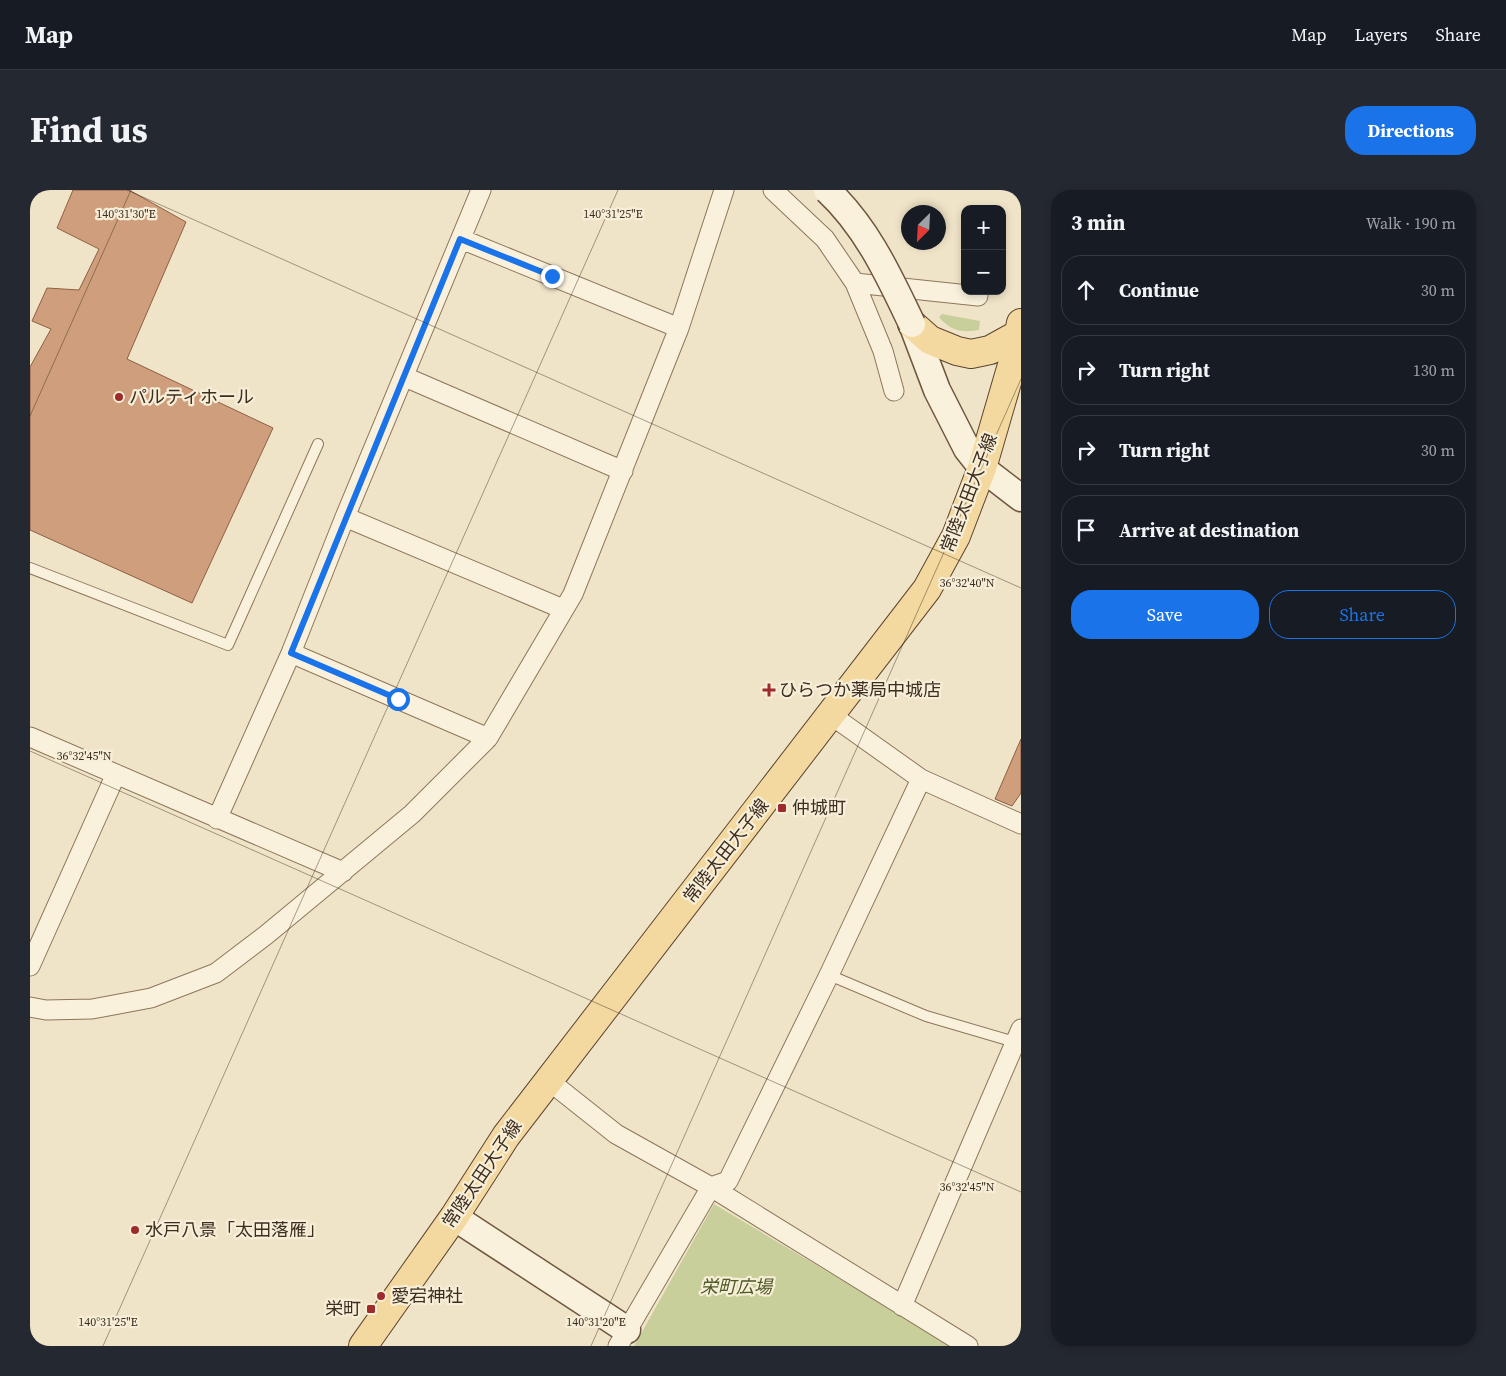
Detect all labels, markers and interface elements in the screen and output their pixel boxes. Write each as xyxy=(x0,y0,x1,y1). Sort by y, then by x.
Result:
text: Map xyxy=(25,18,73,51)
text: Map xyxy=(1291,22,1326,47)
text: Layers xyxy=(1354,22,1407,47)
text: Share xyxy=(1435,22,1481,47)
text: Find us xyxy=(30,106,148,154)
button: Directions xyxy=(1345,106,1476,155)
north arrow xyxy=(901,205,946,250)
map controls xyxy=(961,205,1006,295)
button: + xyxy=(961,205,1006,250)
text: 140°31'30"E xyxy=(96,206,156,222)
text: 140°31'25"E xyxy=(583,206,643,222)
text: 3 min xyxy=(1071,208,1126,237)
text: Walk · 190 m xyxy=(1366,212,1456,234)
button: − xyxy=(961,250,1006,295)
route end xyxy=(541,265,564,288)
icon: ahead xyxy=(1072,276,1100,304)
text: Continue xyxy=(1119,277,1199,303)
text: 30 m xyxy=(1421,279,1455,301)
icon: right xyxy=(1072,356,1100,384)
text: Turn right xyxy=(1119,357,1210,383)
text: 130 m xyxy=(1413,359,1455,381)
place label: パルティホール xyxy=(129,384,254,409)
marker: パルティホール xyxy=(113,391,125,403)
street label: 常陸太田大子線 xyxy=(934,430,1003,556)
icon: right xyxy=(1072,436,1100,464)
text: Turn right xyxy=(1119,437,1210,463)
text: 30 m xyxy=(1421,439,1455,461)
icon: arrive xyxy=(1072,516,1100,544)
text: Arrive at destination xyxy=(1119,517,1299,543)
text: 36°32'40"N xyxy=(939,575,995,591)
button: Save xyxy=(1071,590,1259,639)
button: Share xyxy=(1269,590,1456,639)
place label: ひらつか薬局中城店 xyxy=(779,677,941,702)
marker: ひらつか薬局中城店 xyxy=(763,684,775,696)
route start xyxy=(387,688,410,711)
text: 36°32'45"N xyxy=(56,748,112,764)
street label: 常陸太田大子線 xyxy=(677,793,774,908)
place label: 仲城町 xyxy=(792,795,846,820)
marker: 仲城町 xyxy=(776,802,788,814)
street label: 常陸太田大子線 xyxy=(436,1115,527,1233)
text: 36°32'45"N xyxy=(939,1179,995,1195)
place label: 水戸八景「太田落雁」 xyxy=(145,1217,325,1242)
marker: 水戸八景「太田落雁」 xyxy=(129,1224,141,1236)
park label: 栄町広場 xyxy=(700,1274,774,1299)
place label: 愛宕神社 xyxy=(391,1283,463,1308)
marker: 愛宕神社 xyxy=(375,1290,387,1302)
place label: 栄町 xyxy=(325,1296,361,1321)
marker: 栄町 xyxy=(365,1303,377,1315)
text: 140°31'25"E xyxy=(78,1314,138,1330)
text: 140°31'20"E xyxy=(566,1314,626,1330)

